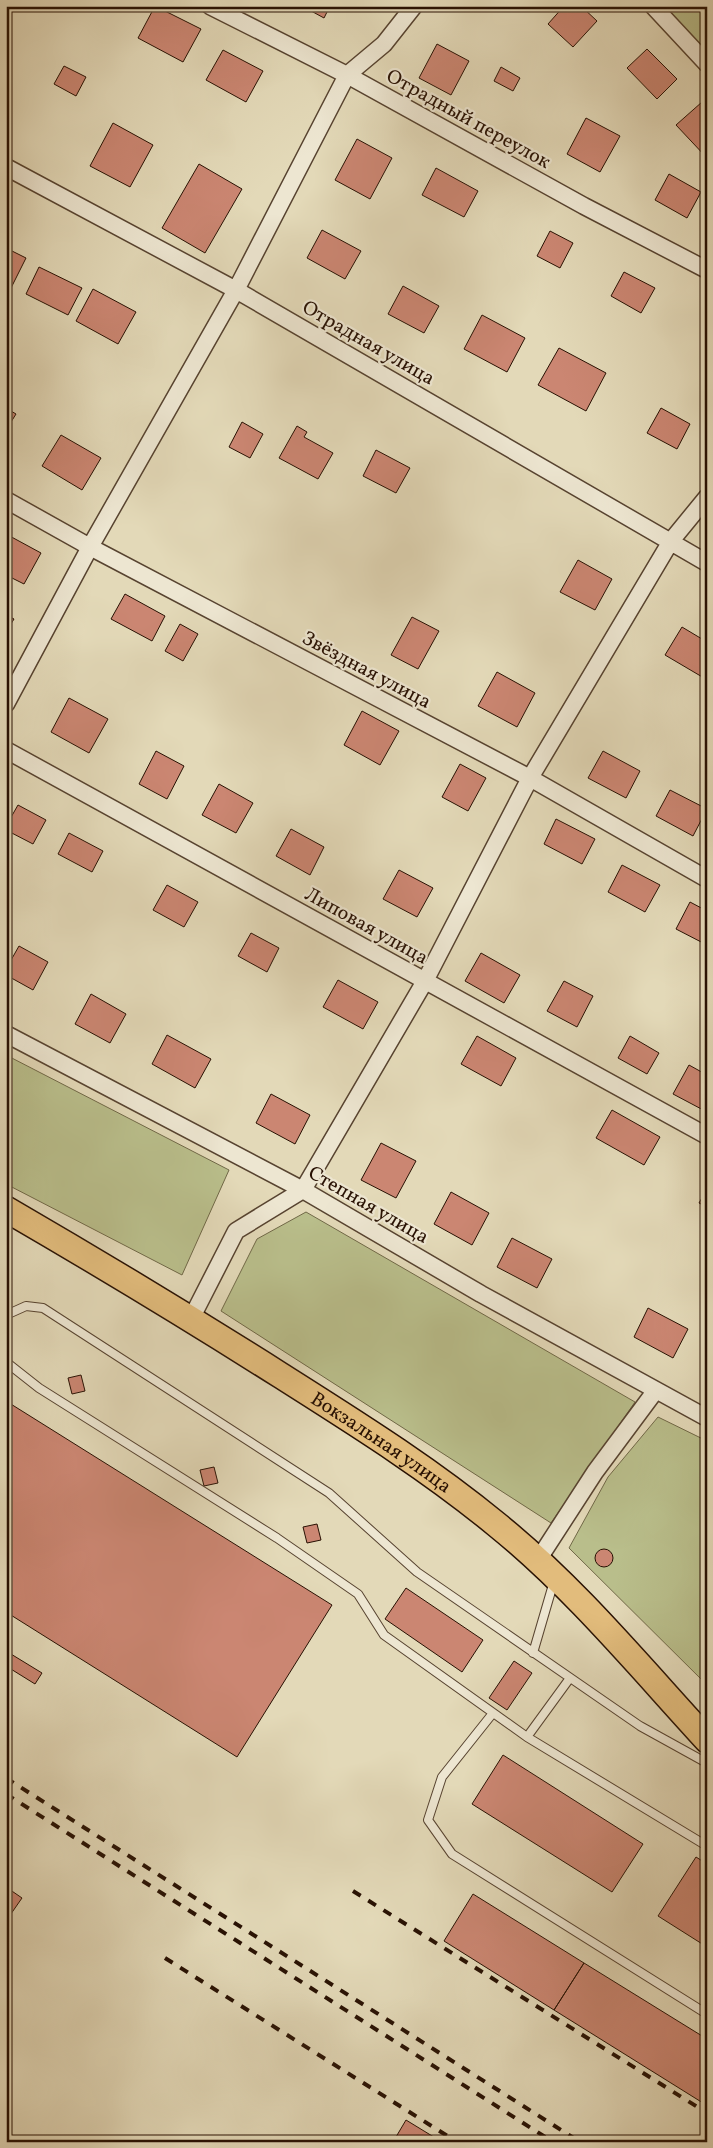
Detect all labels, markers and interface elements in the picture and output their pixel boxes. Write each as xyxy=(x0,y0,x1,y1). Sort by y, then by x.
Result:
street label: Отрадный переулок xyxy=(381,63,556,177)
street label: Отрадная улица xyxy=(296,294,440,393)
street label: Звёздная улица xyxy=(297,625,436,717)
street label: Липовая улица xyxy=(299,881,433,972)
street label: Степная улица xyxy=(302,1160,434,1252)
street label: Вокзальная улица xyxy=(305,1386,457,1501)

